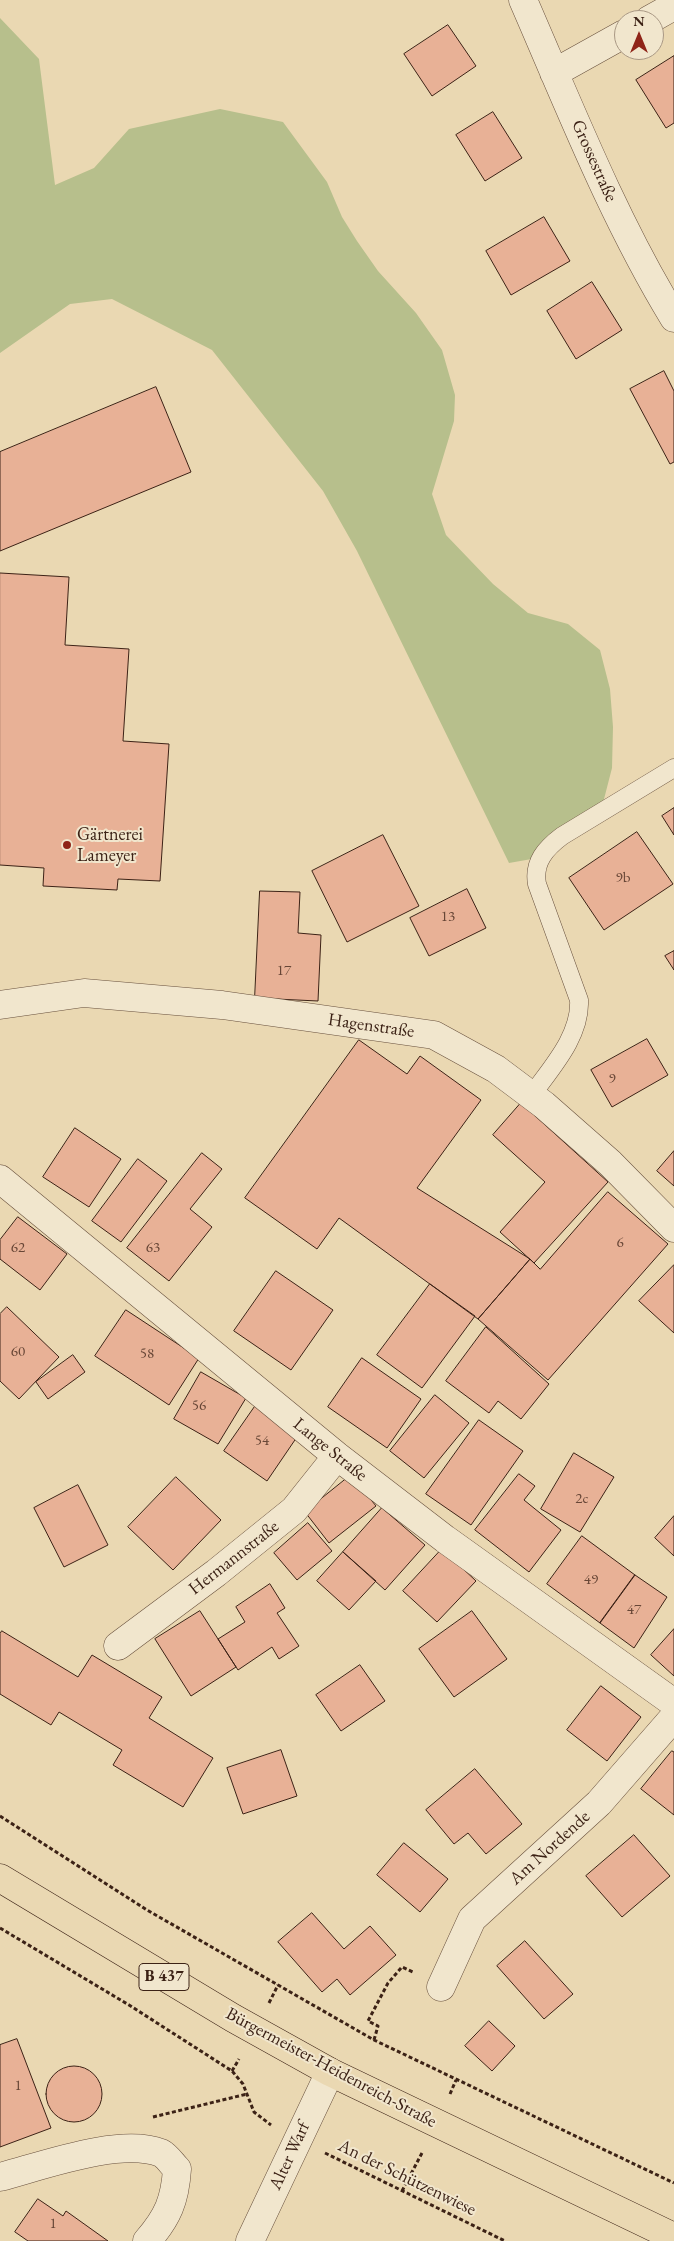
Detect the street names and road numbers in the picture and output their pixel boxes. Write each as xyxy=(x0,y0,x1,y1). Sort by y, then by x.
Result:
street label: Grossestraße xyxy=(566,117,622,205)
street label: Hagenstraße xyxy=(326,1009,416,1043)
street label: Lange Straße xyxy=(289,1414,371,1486)
street label: Hermannstraße xyxy=(185,1516,283,1600)
street label: Am Nordende xyxy=(505,1806,595,1890)
road number: B 437 xyxy=(139,1964,189,1990)
street label: Bürgermeister-Heidenreich-Straße xyxy=(222,2003,440,2133)
street label: Alter Warf xyxy=(265,2119,315,2193)
street label: An der Schützenwiese xyxy=(334,2135,480,2221)

